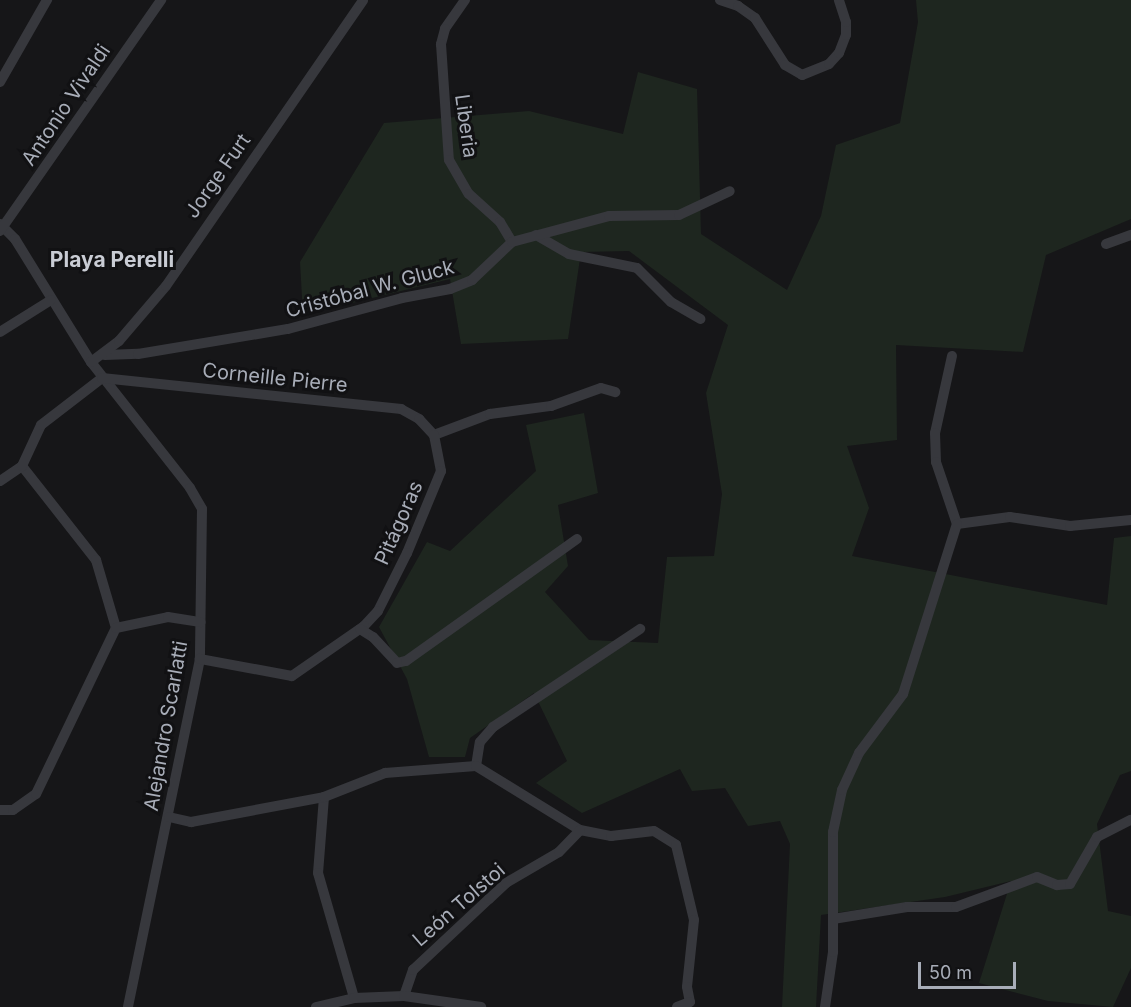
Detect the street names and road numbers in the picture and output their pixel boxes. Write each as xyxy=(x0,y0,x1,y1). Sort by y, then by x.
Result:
street label: Antonio Vivaldi xyxy=(17,40,115,170)
street label: Liberia xyxy=(450,93,482,159)
street label: Jorge Furt xyxy=(180,129,256,223)
street label: Cristóbal W. Gluck xyxy=(283,255,457,323)
street label: Corneille Pierre xyxy=(201,358,349,398)
street label: Pitágoras xyxy=(370,477,428,569)
street label: Alejandro Scarlatti xyxy=(139,639,193,813)
street label: León Tolstoi xyxy=(408,858,510,952)

